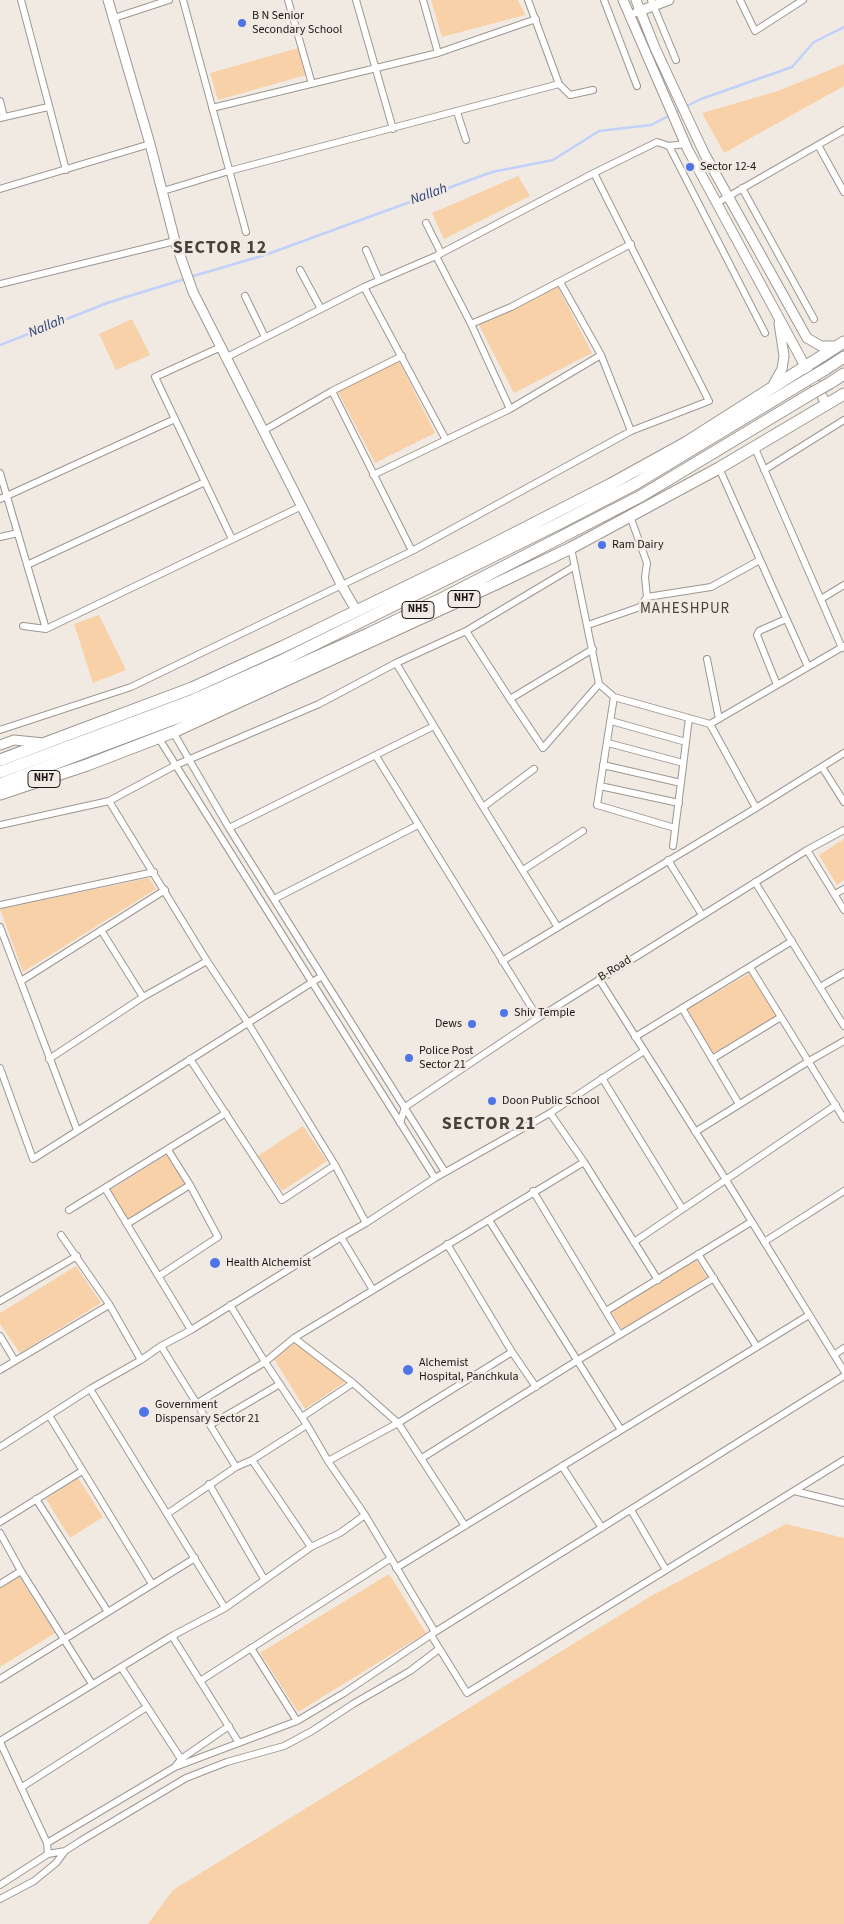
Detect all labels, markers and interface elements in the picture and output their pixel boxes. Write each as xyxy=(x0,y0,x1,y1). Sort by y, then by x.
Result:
place label: B N Senior Secondary School xyxy=(252,9,342,37)
marker: B N Senior Secondary School xyxy=(236,17,248,29)
place label: Sector 12-4 xyxy=(700,160,756,174)
marker: Sector 12-4 xyxy=(684,161,696,173)
water label: Nallah xyxy=(408,181,450,209)
district label: SECTOR 12 xyxy=(172,238,268,260)
water label: Nallah xyxy=(26,312,68,342)
place label: Ram Dairy xyxy=(612,538,664,552)
marker: Ram Dairy xyxy=(596,539,608,551)
road number: NH7 xyxy=(448,590,480,608)
district label: MAHESHPUR xyxy=(639,601,731,619)
road number: NH5 xyxy=(402,602,434,618)
road number: NH7 xyxy=(28,771,60,788)
street label: B-Road xyxy=(596,953,634,985)
place label: Shiv Temple xyxy=(514,1006,575,1020)
marker: Shiv Temple xyxy=(498,1007,510,1019)
place label: Dews xyxy=(435,1017,462,1031)
marker: Dews xyxy=(466,1018,478,1030)
place label: Police Post Sector 21 xyxy=(419,1044,473,1072)
marker: Police Post Sector 21 xyxy=(403,1052,415,1064)
place label: Doon Public School xyxy=(502,1094,600,1108)
marker: Doon Public School xyxy=(486,1095,498,1107)
district label: SECTOR 21 xyxy=(441,1114,537,1136)
marker: Health Alchemist xyxy=(208,1256,222,1270)
place label: Health Alchemist xyxy=(226,1256,311,1270)
place label: Alchemist Hospital, Panchkula xyxy=(419,1356,519,1384)
marker: Alchemist Hospital, Panchkula xyxy=(401,1363,415,1377)
place label: Government Dispensary Sector 21 xyxy=(155,1398,260,1426)
marker: Government Dispensary Sector 21 xyxy=(137,1405,151,1419)

